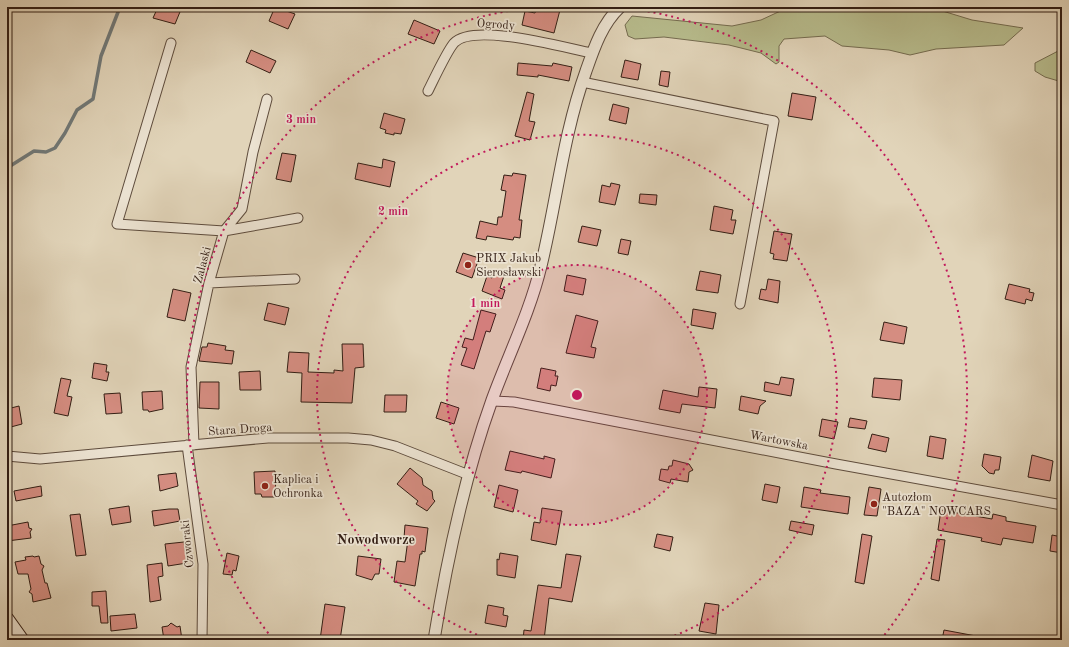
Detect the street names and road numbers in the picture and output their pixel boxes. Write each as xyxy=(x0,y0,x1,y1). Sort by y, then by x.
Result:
street label: Ogrody xyxy=(476,18,516,32)
street label: Zalaski xyxy=(192,246,214,285)
street label: Stara Droga xyxy=(208,422,273,438)
street label: Wartowska xyxy=(749,429,809,453)
street label: Czworaki xyxy=(180,519,196,569)

